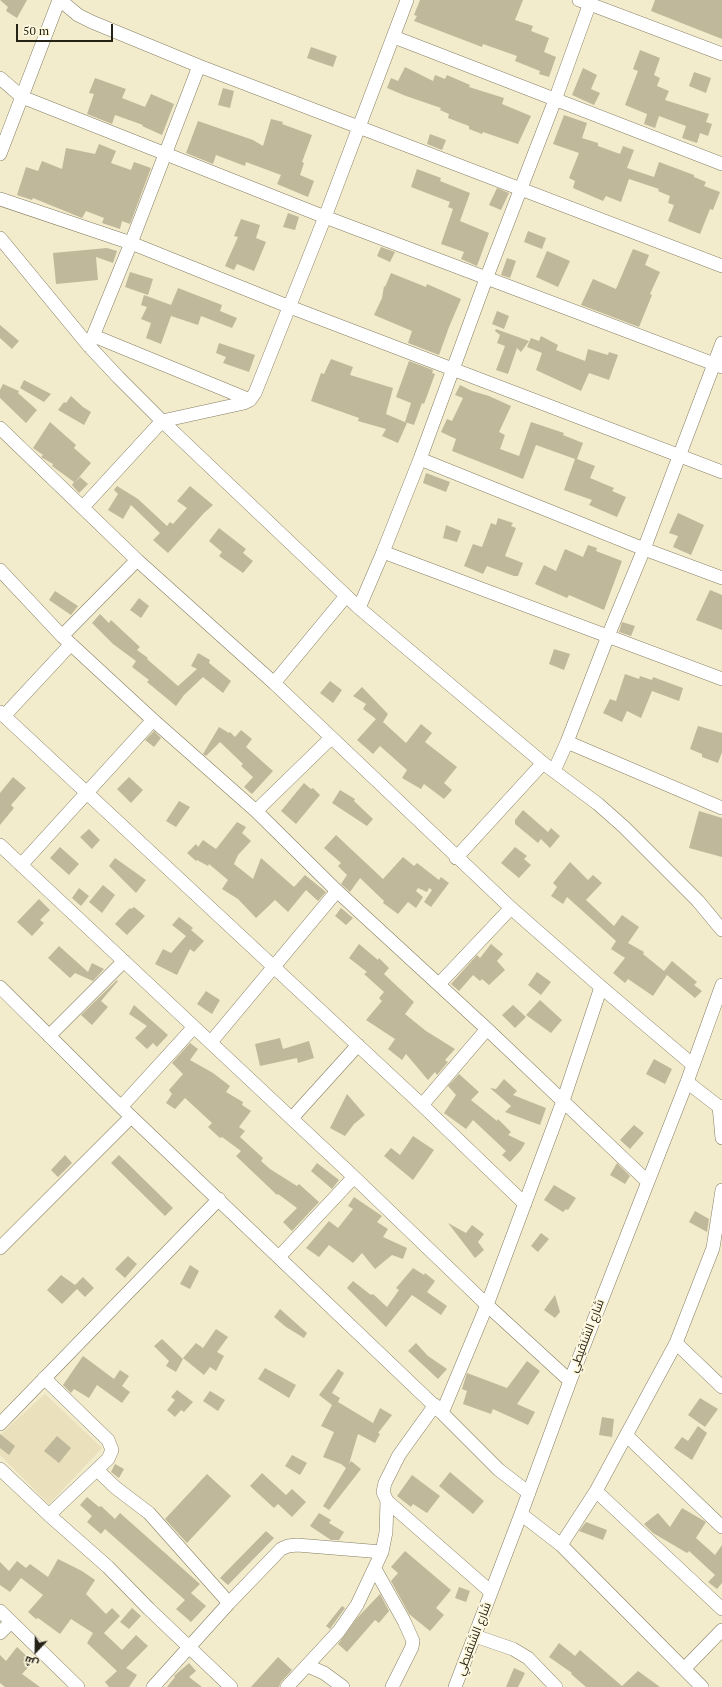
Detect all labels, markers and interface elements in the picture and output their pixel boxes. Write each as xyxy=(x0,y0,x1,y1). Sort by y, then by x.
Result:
scale bar xyxy=(18,16,115,42)
text: 50 m xyxy=(23,23,49,38)
street label: شارع الشنقيطي xyxy=(566,1297,608,1375)
street label: شارع الشنقيطي xyxy=(453,1600,495,1678)
north arrow xyxy=(16,1631,56,1671)
text: ش xyxy=(22,1653,41,1671)

